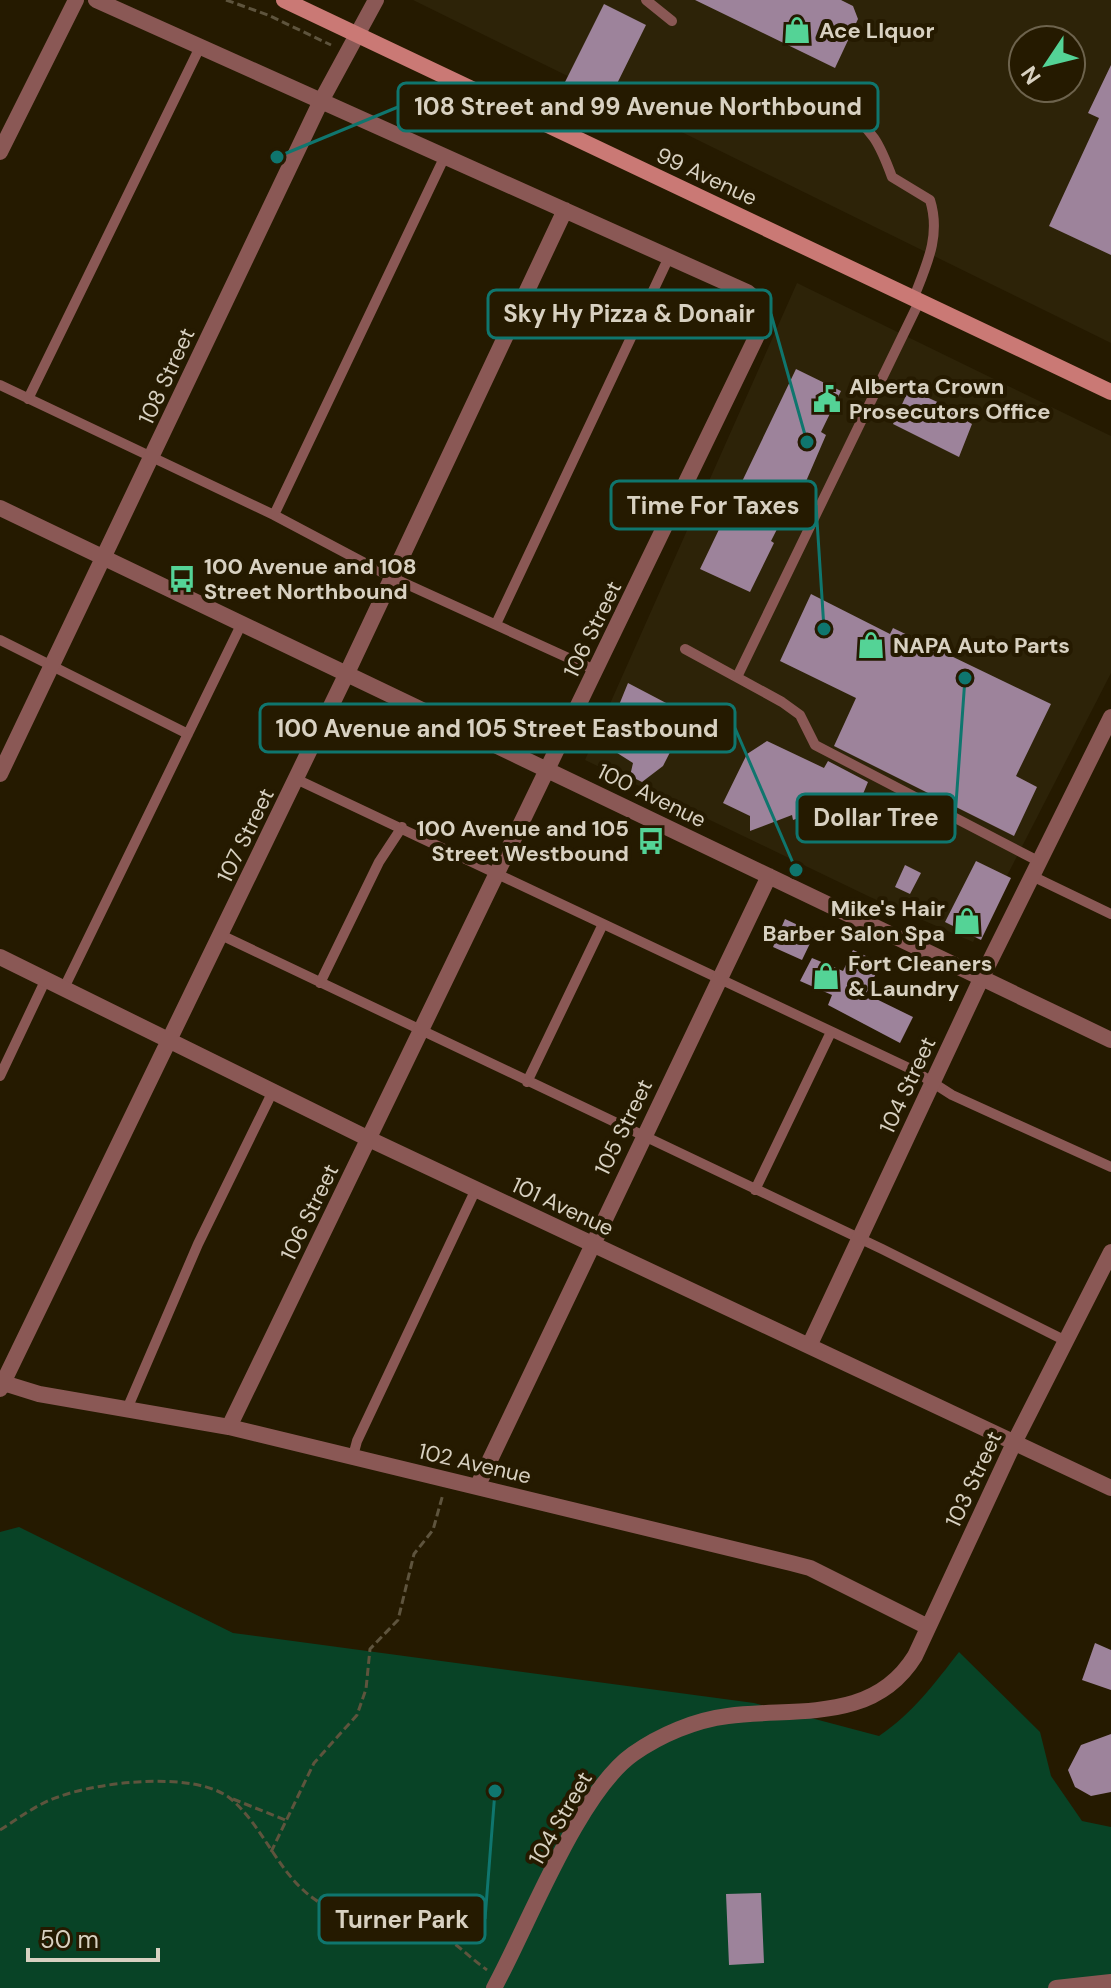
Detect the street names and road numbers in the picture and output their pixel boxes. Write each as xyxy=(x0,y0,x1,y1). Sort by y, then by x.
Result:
street label: 99 Avenue xyxy=(652,140,762,212)
street label: 108 Street xyxy=(131,323,201,429)
street label: 106 Street xyxy=(557,576,628,682)
street label: 100 Avenue xyxy=(593,757,711,834)
street label: 107 Street xyxy=(210,783,281,887)
street label: 104 Street xyxy=(872,1032,942,1138)
street label: 105 Street xyxy=(588,1074,659,1180)
street label: 106 Street xyxy=(274,1159,345,1265)
street label: 101 Avenue xyxy=(507,1170,618,1243)
street label: 103 Street xyxy=(939,1426,1008,1532)
street label: 102 Avenue xyxy=(416,1436,534,1491)
street label: 104 Street xyxy=(522,1766,599,1870)

